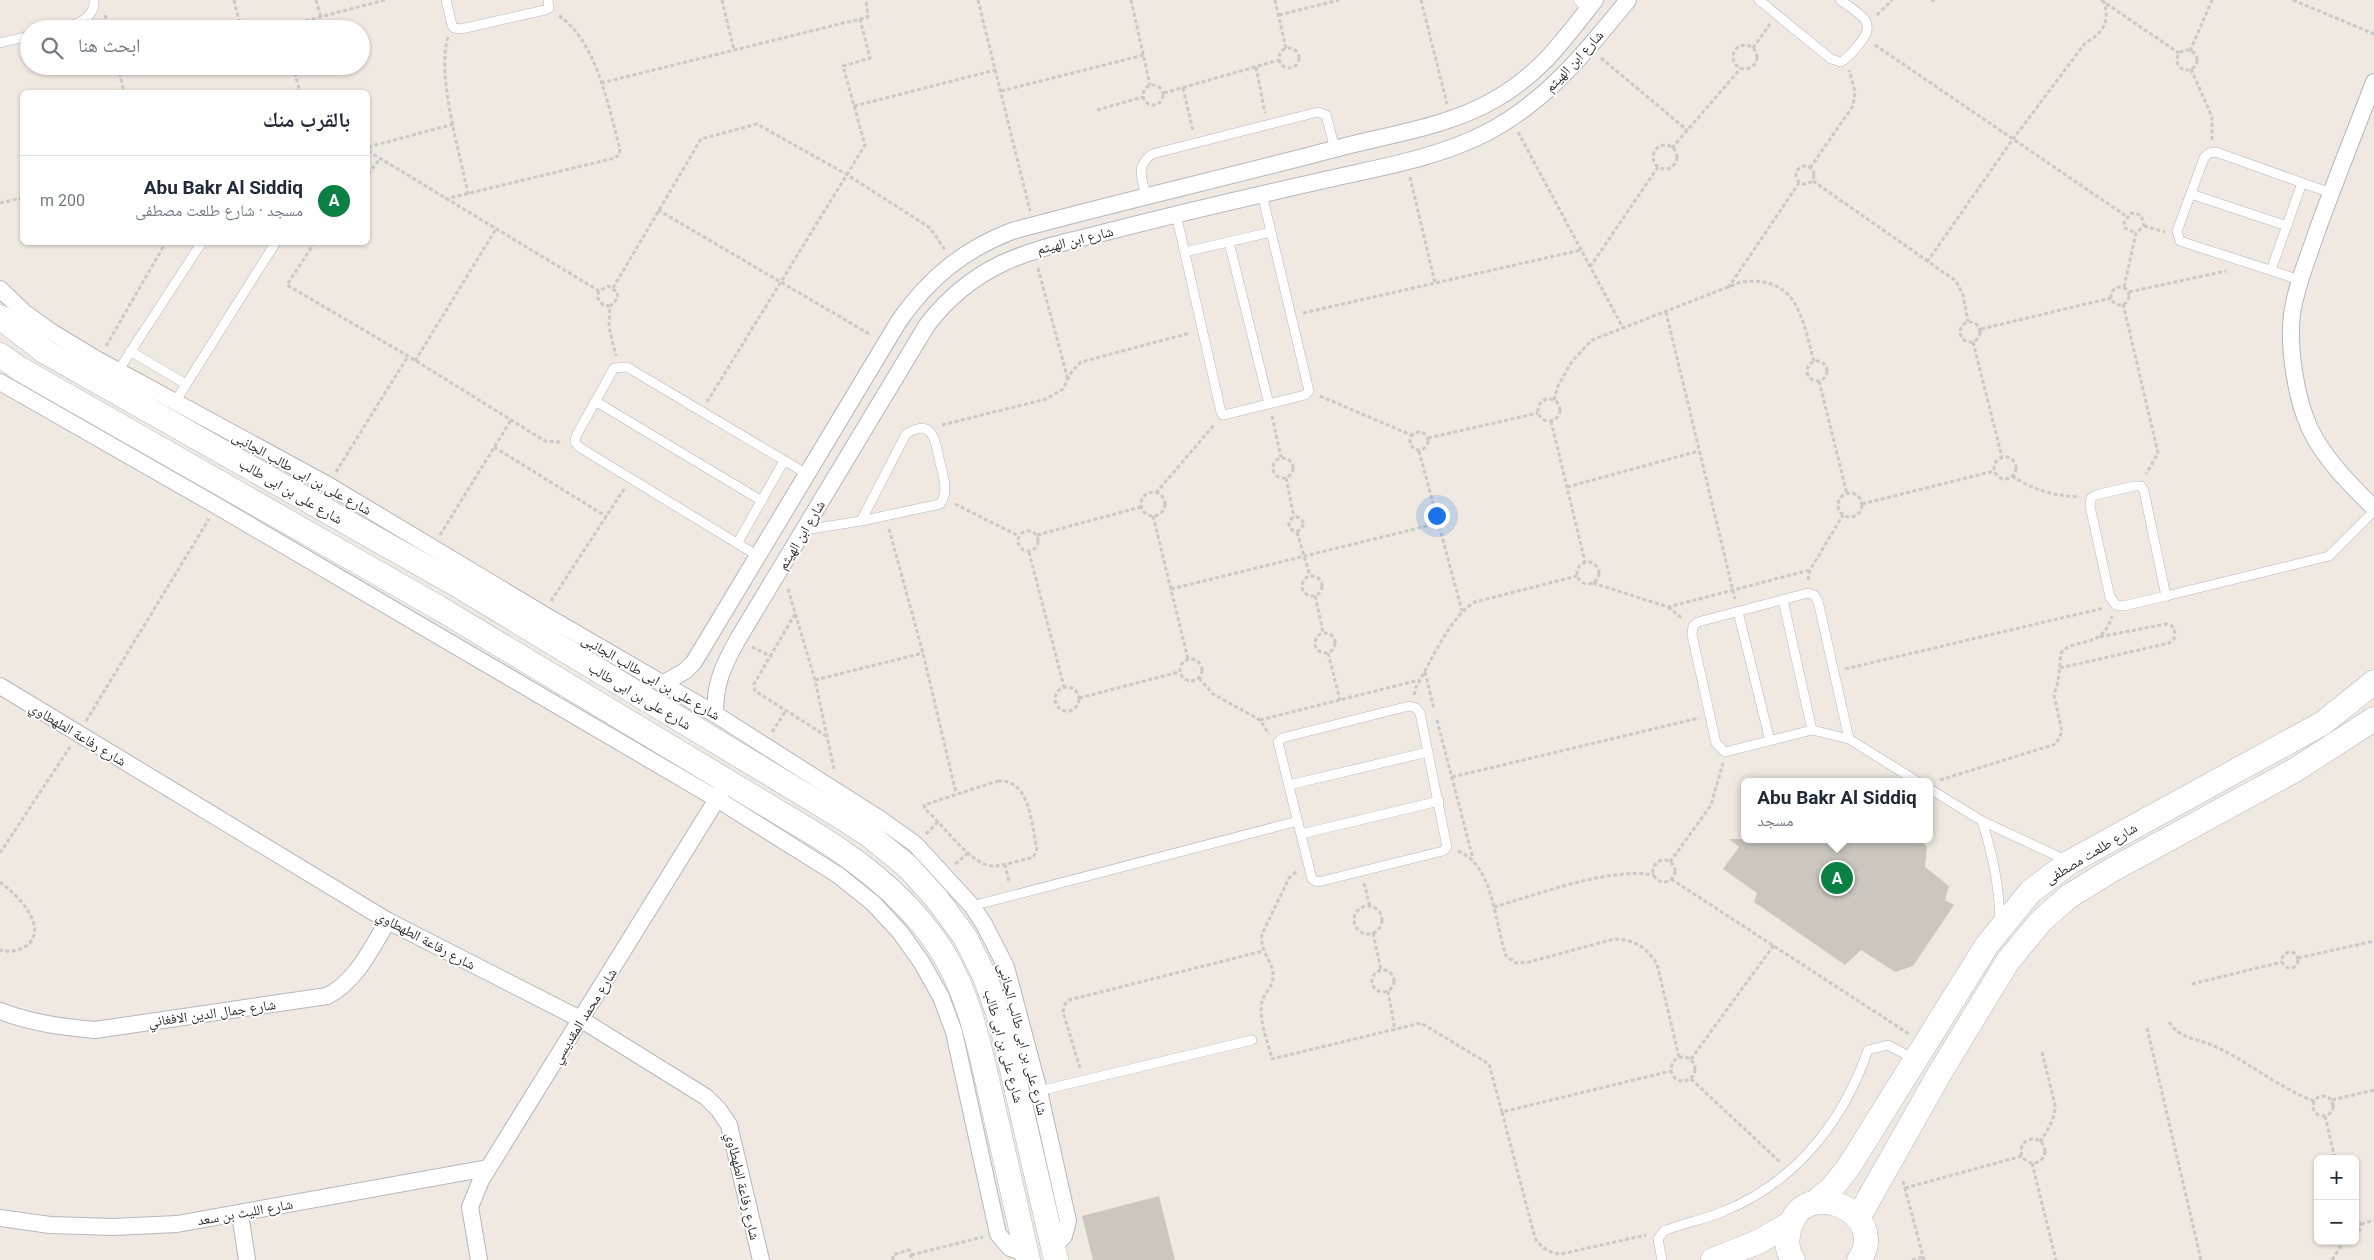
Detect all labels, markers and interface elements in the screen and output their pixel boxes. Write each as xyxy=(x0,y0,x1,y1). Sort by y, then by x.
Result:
search box xyxy=(20,20,370,75)
street label: شارع ابن الهيثم xyxy=(1542,27,1608,96)
icon: search xyxy=(38,34,66,62)
text: ابحث هنا xyxy=(78,34,141,57)
text: بالقرب منك xyxy=(263,108,350,132)
text: Abu Bakr Al Siddiq xyxy=(144,176,303,199)
text: 200 m xyxy=(40,191,85,210)
text: A xyxy=(329,191,339,210)
text: مسجد · شارع طلعت مصطفى xyxy=(135,201,303,220)
street label: شارع ابن الهيثم xyxy=(1035,223,1115,259)
street label: شارع على بن ابى طالب الجانبى xyxy=(229,428,375,518)
street label: شارع على بن ابى طالب xyxy=(236,455,346,527)
street label: شارع ابن الهيثم xyxy=(774,497,830,574)
your location xyxy=(1424,503,1450,529)
street label: شارع على بن ابى طالب الجانبى xyxy=(579,631,723,723)
street label: شارع على بن ابى طالب xyxy=(586,659,694,733)
street label: شارع رفاعة الطهطاوي xyxy=(25,699,129,772)
popup xyxy=(1741,778,1933,843)
text: Abu Bakr Al Siddiq xyxy=(1757,786,1917,809)
text: مسجد xyxy=(1757,811,1793,830)
street label: شارع طلعت مصطفى xyxy=(2042,819,2141,889)
pin: A xyxy=(1821,859,1853,897)
street label: شارع رفاعة الطهطاوي xyxy=(372,907,478,976)
street label: شارع على بن ابى طالب الجانبى xyxy=(995,961,1051,1117)
street label: شارع محمد المقديسي xyxy=(548,965,623,1069)
street label: شارع على بن ابى طالب xyxy=(981,987,1027,1105)
street label: شارع جمال الدين الافغاني xyxy=(147,996,277,1033)
street label: شارع رفاعة الطهطاوي xyxy=(719,1131,763,1242)
map controls xyxy=(2314,1155,2359,1245)
button: + xyxy=(2314,1155,2359,1200)
street label: شارع الليث بن سعد xyxy=(196,1196,294,1230)
button: − xyxy=(2314,1200,2359,1245)

